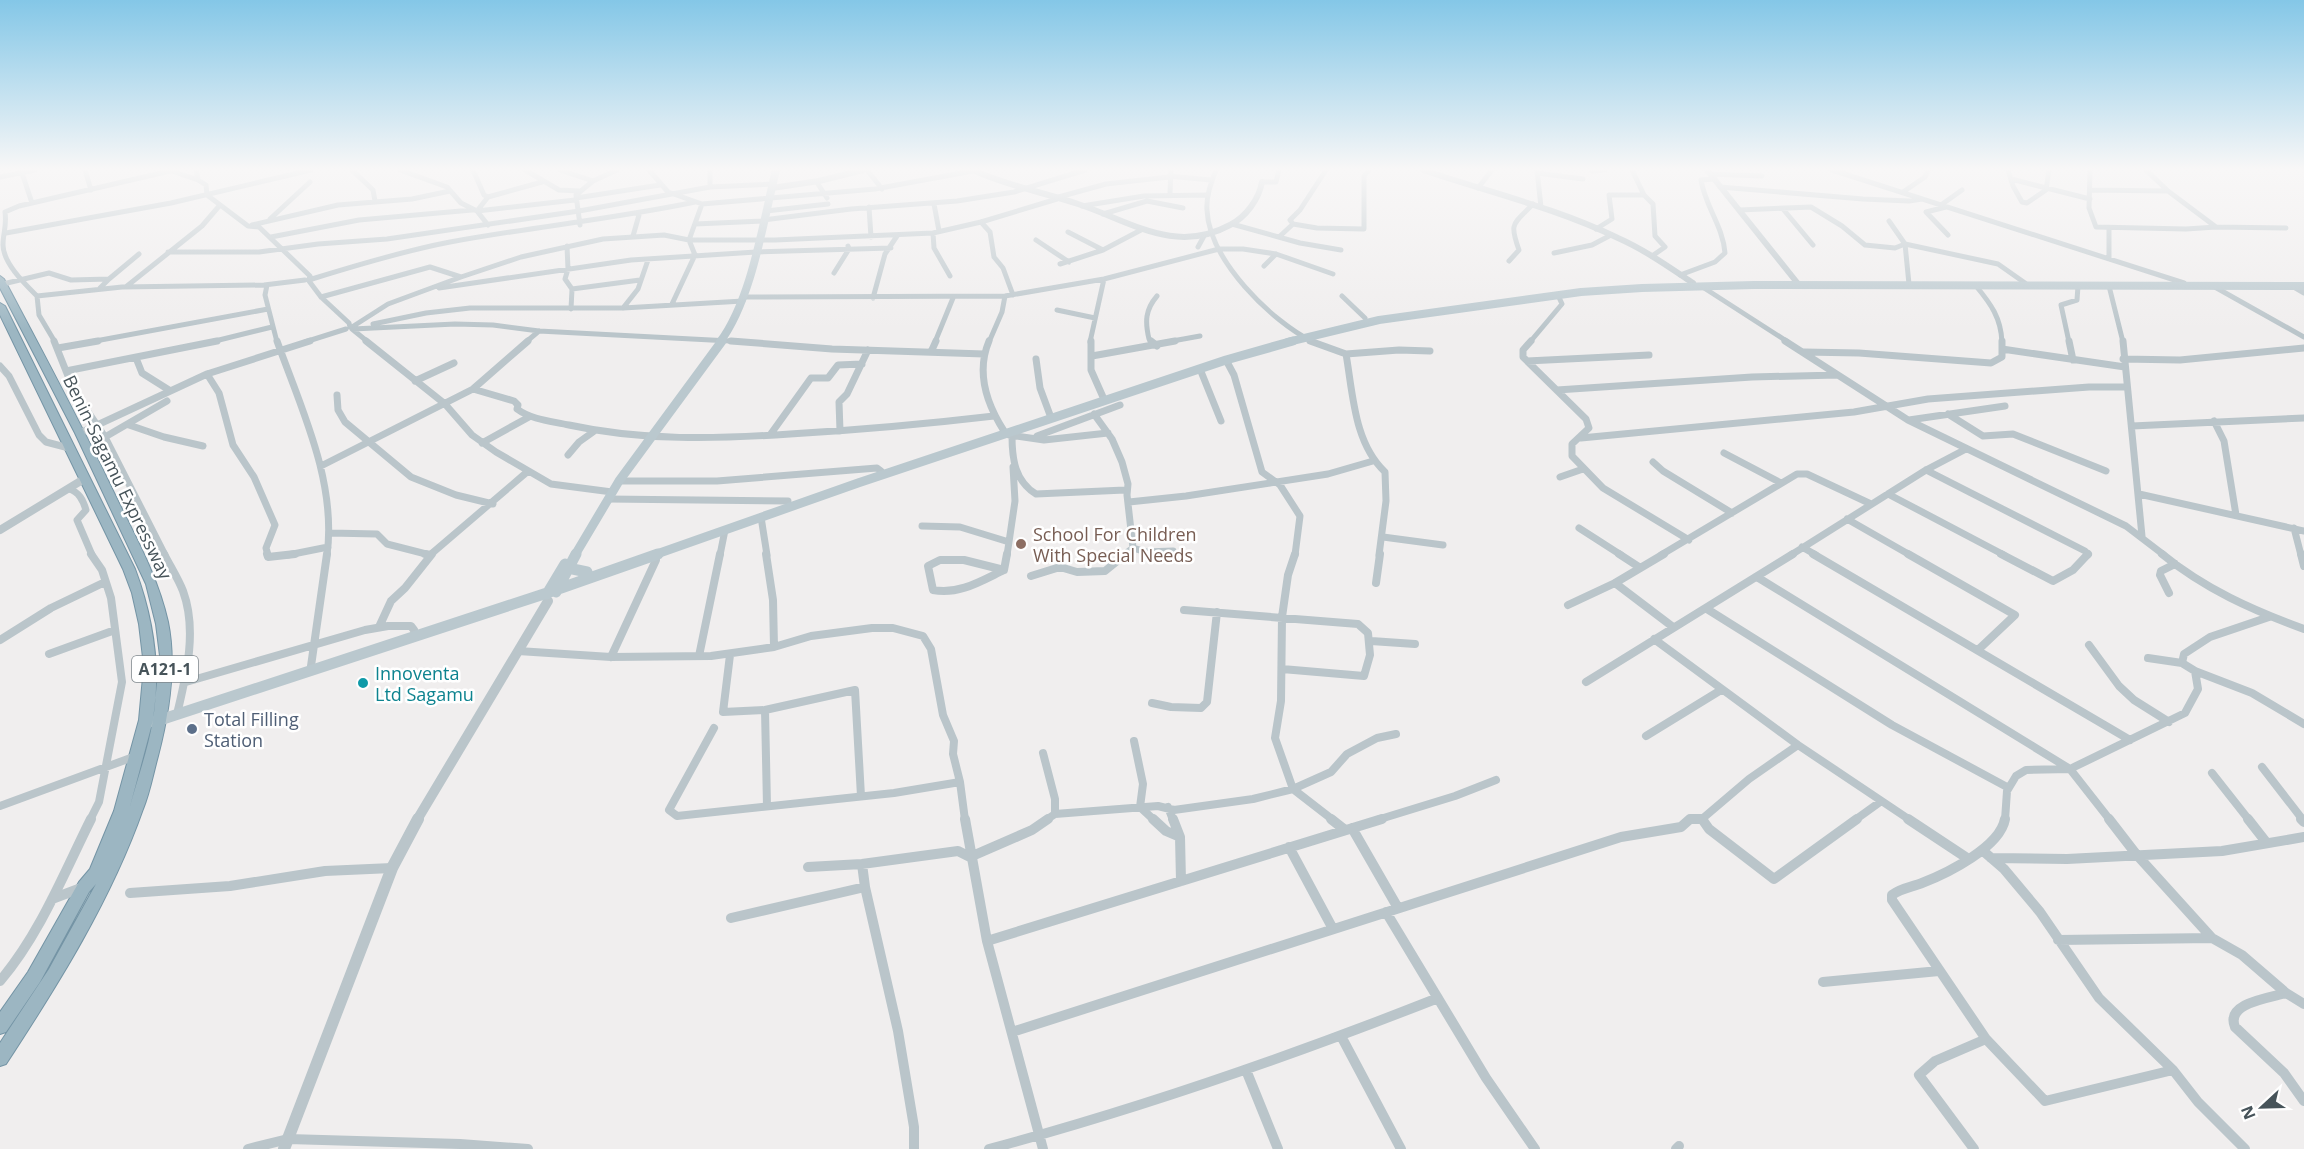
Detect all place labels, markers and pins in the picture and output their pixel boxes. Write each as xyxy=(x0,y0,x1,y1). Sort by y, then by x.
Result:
place label: School For Children With Special Needs xyxy=(1033,522,1197,567)
marker: School For Children With Special Needs xyxy=(1014,537,1028,551)
place label: Innoventa Ltd Sagamu xyxy=(375,661,474,706)
marker: Innoventa Ltd Sagamu xyxy=(356,676,370,690)
place label: Total Filling Station xyxy=(204,707,299,752)
marker: Total Filling Station xyxy=(185,722,199,736)

